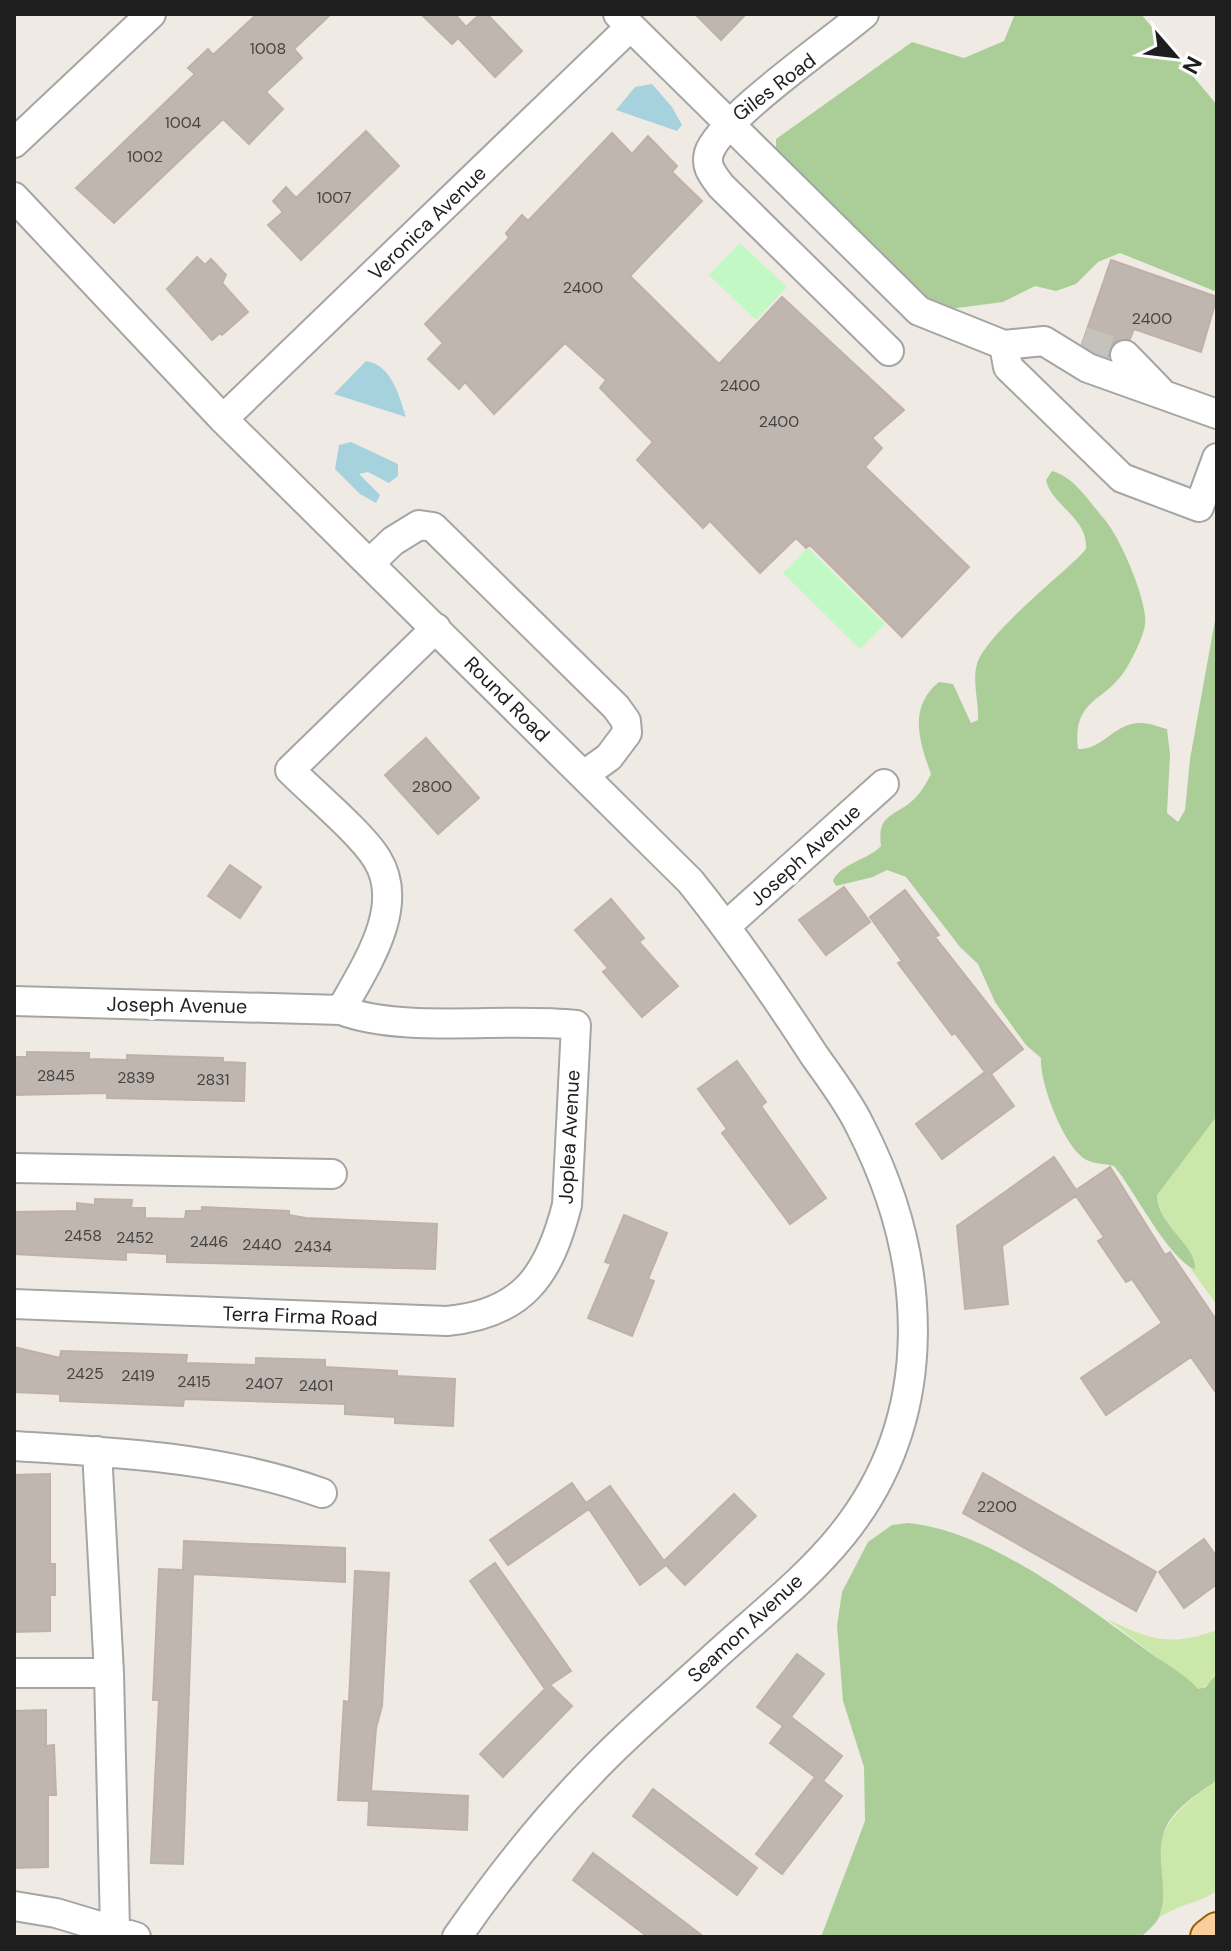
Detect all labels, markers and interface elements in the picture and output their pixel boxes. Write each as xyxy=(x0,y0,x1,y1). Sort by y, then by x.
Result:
north arrow xyxy=(1135,16,1215,96)
house number: 1008 xyxy=(250,38,286,59)
street label: Giles Road xyxy=(727,47,821,127)
text: N xyxy=(1176,51,1209,79)
house number: 1004 xyxy=(165,112,202,133)
house number: 1002 xyxy=(127,146,163,167)
street label: Veronica Avenue xyxy=(363,160,491,286)
house number: 1007 xyxy=(316,187,352,208)
house number: 2400 xyxy=(563,277,603,298)
house number: 2400 xyxy=(1132,308,1172,329)
house number: 2400 xyxy=(720,375,760,396)
house number: 2400 xyxy=(759,411,799,432)
street label: Round Road xyxy=(459,651,555,747)
house number: 2800 xyxy=(412,776,452,797)
street label: Joseph Avenue xyxy=(744,798,866,912)
street label: Joseph Avenue xyxy=(106,991,248,1019)
house number: 2845 xyxy=(37,1065,75,1086)
house number: 2839 xyxy=(117,1067,155,1088)
house number: 2831 xyxy=(197,1069,229,1090)
street label: Joplea Avenue xyxy=(553,1069,585,1205)
house number: 2458 xyxy=(64,1225,102,1246)
house number: 2452 xyxy=(116,1227,154,1248)
house number: 2446 xyxy=(190,1231,228,1252)
house number: 2440 xyxy=(242,1234,282,1255)
house number: 2434 xyxy=(294,1236,332,1257)
street label: Terra Firma Road xyxy=(222,1300,378,1332)
house number: 2425 xyxy=(66,1363,104,1384)
house number: 2419 xyxy=(121,1365,155,1386)
house number: 2415 xyxy=(177,1371,211,1392)
house number: 2407 xyxy=(245,1373,283,1394)
house number: 2401 xyxy=(299,1375,333,1396)
house number: 2200 xyxy=(977,1496,1017,1517)
street label: Seamon Avenue xyxy=(682,1568,808,1688)

